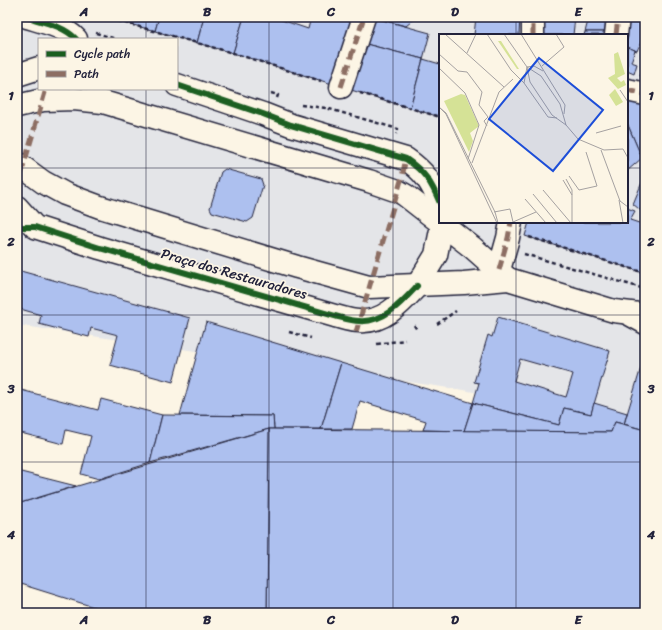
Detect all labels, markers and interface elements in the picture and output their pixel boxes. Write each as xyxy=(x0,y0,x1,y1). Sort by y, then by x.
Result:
text: A xyxy=(79,0,88,23)
text: B xyxy=(203,0,212,23)
text: C xyxy=(326,0,336,23)
text: D xyxy=(451,0,459,23)
text: E xyxy=(574,0,583,23)
inset map xyxy=(439,34,628,223)
legend xyxy=(38,38,178,90)
text: Cycle path xyxy=(74,43,130,65)
text: Path xyxy=(74,63,99,85)
text: 1 xyxy=(8,84,14,107)
text: 1 xyxy=(648,84,654,107)
text: 2 xyxy=(6,230,15,253)
text: 2 xyxy=(646,230,655,253)
street label: Praça dos Restauradores xyxy=(158,241,310,307)
text: 3 xyxy=(6,377,15,400)
text: 3 xyxy=(646,377,655,400)
text: 4 xyxy=(6,523,16,546)
text: 4 xyxy=(646,523,656,546)
text: A xyxy=(79,608,88,630)
text: B xyxy=(203,608,212,630)
text: C xyxy=(326,608,336,630)
text: D xyxy=(451,608,459,630)
text: E xyxy=(574,608,583,630)

